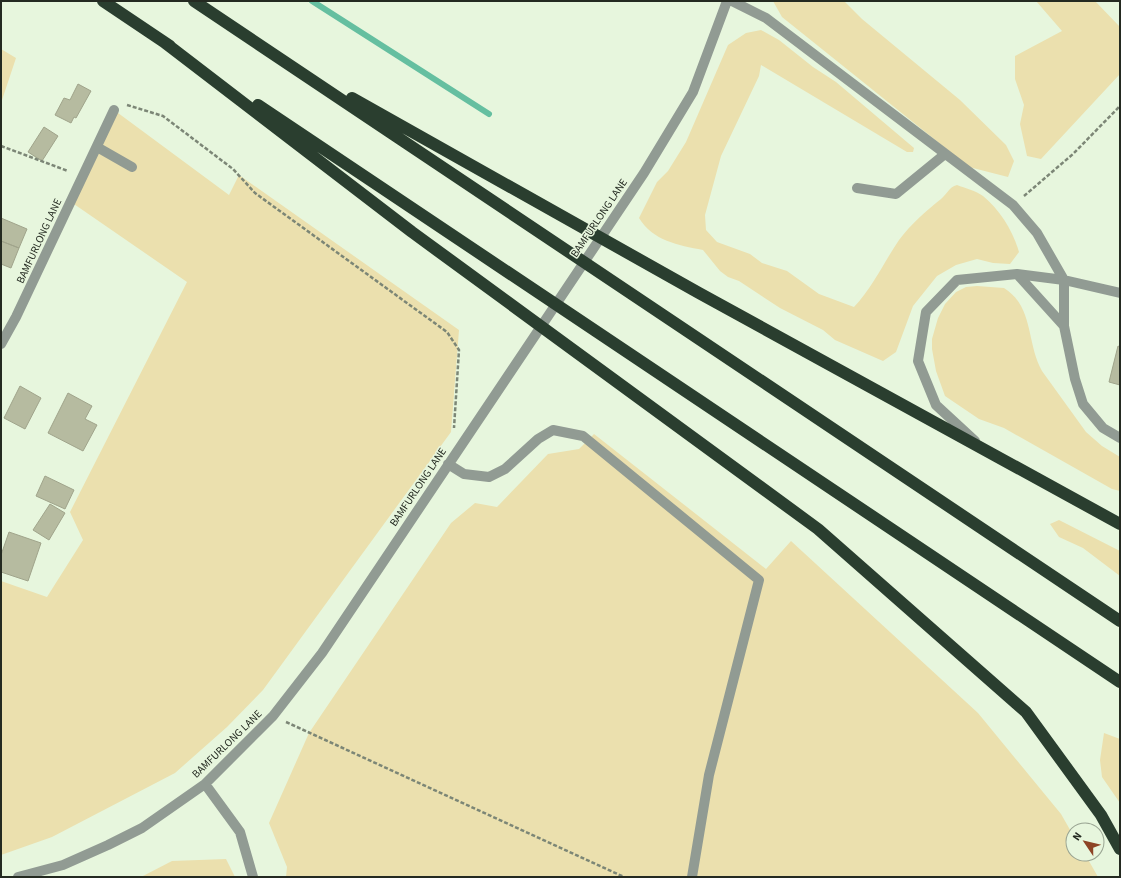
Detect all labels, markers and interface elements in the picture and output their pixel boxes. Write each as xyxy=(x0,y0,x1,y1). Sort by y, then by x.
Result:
street label: BAMFURLONG LANE xyxy=(567,176,631,260)
street label: BAMFURLONG LANE xyxy=(13,196,65,286)
street label: BAMFURLONG LANE xyxy=(386,445,450,529)
street label: BAMFURLONG LANE xyxy=(189,707,265,781)
north arrow xyxy=(1065,822,1105,862)
text: N xyxy=(1069,829,1085,844)

